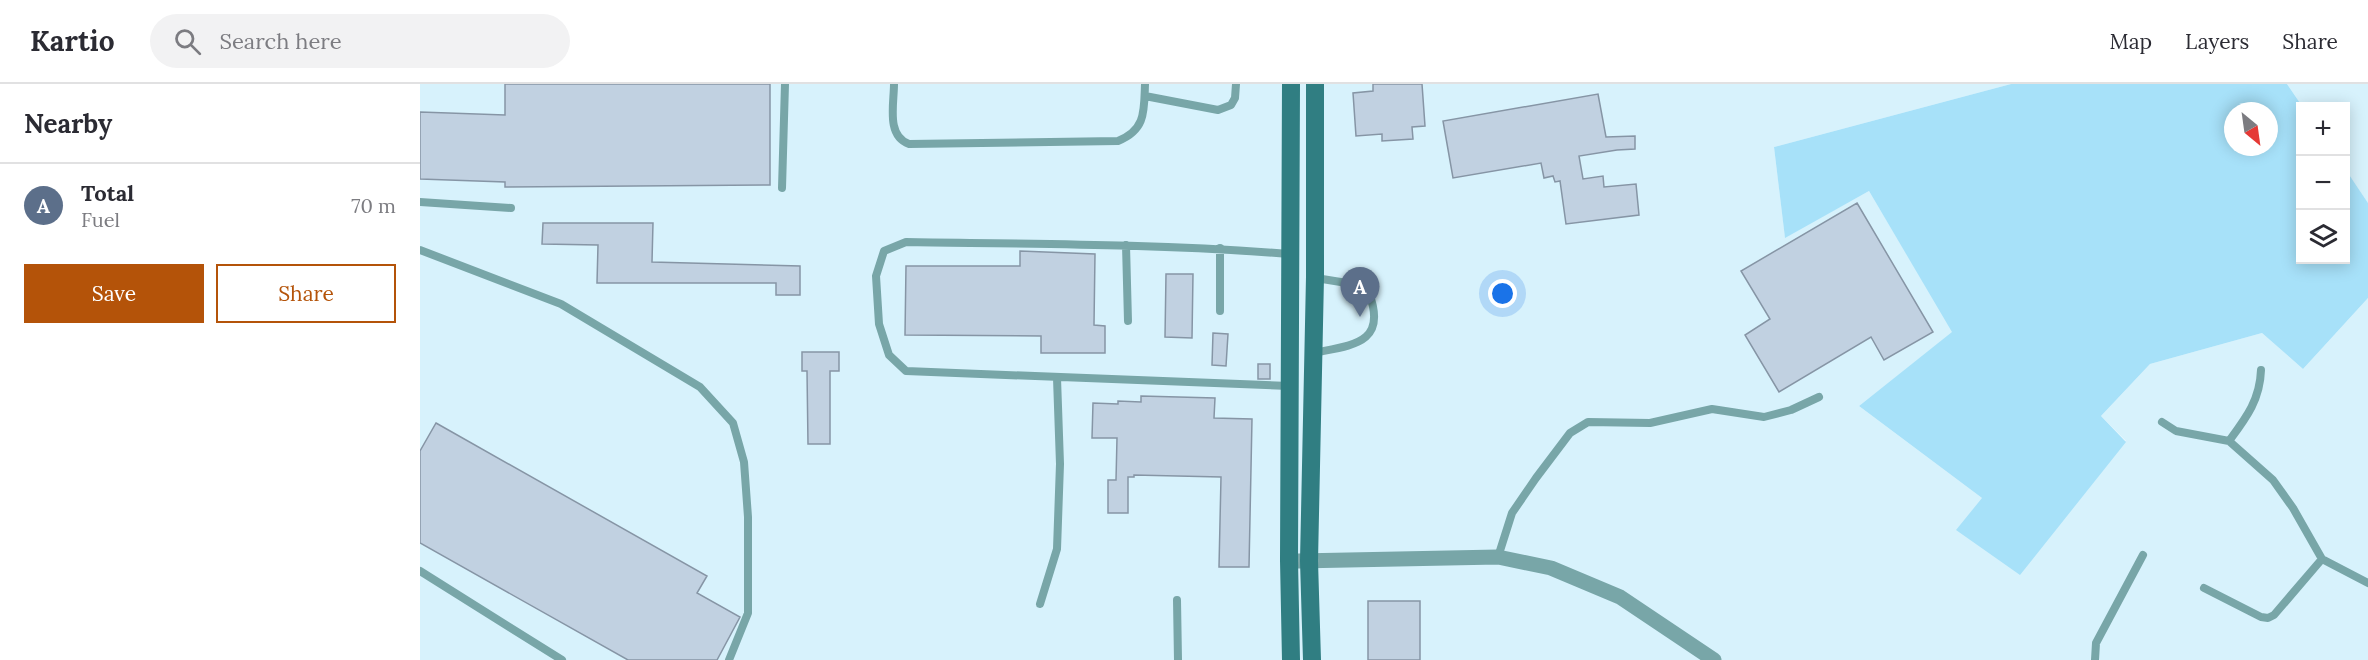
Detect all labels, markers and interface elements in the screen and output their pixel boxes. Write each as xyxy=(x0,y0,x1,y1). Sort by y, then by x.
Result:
search box xyxy=(150,14,570,68)
text: Kartio xyxy=(30,23,114,59)
icon: search xyxy=(171,25,204,58)
text: Search here xyxy=(219,27,342,55)
text: Map xyxy=(2109,28,2152,55)
text: Layers xyxy=(2185,28,2249,55)
text: Share xyxy=(2282,28,2338,55)
north arrow xyxy=(2224,102,2278,156)
map controls xyxy=(2296,102,2350,264)
button: + xyxy=(2296,102,2350,156)
text: Nearby xyxy=(24,107,112,140)
button: − xyxy=(2296,156,2350,210)
text: Total xyxy=(81,179,134,207)
text: A xyxy=(37,193,50,218)
text: 70 m xyxy=(351,193,396,218)
text: Fuel xyxy=(81,207,120,232)
button: layers xyxy=(2296,210,2350,264)
button: Save xyxy=(24,264,204,323)
button: Share xyxy=(216,264,396,323)
pin: A xyxy=(1340,268,1380,317)
your location xyxy=(1488,279,1517,308)

